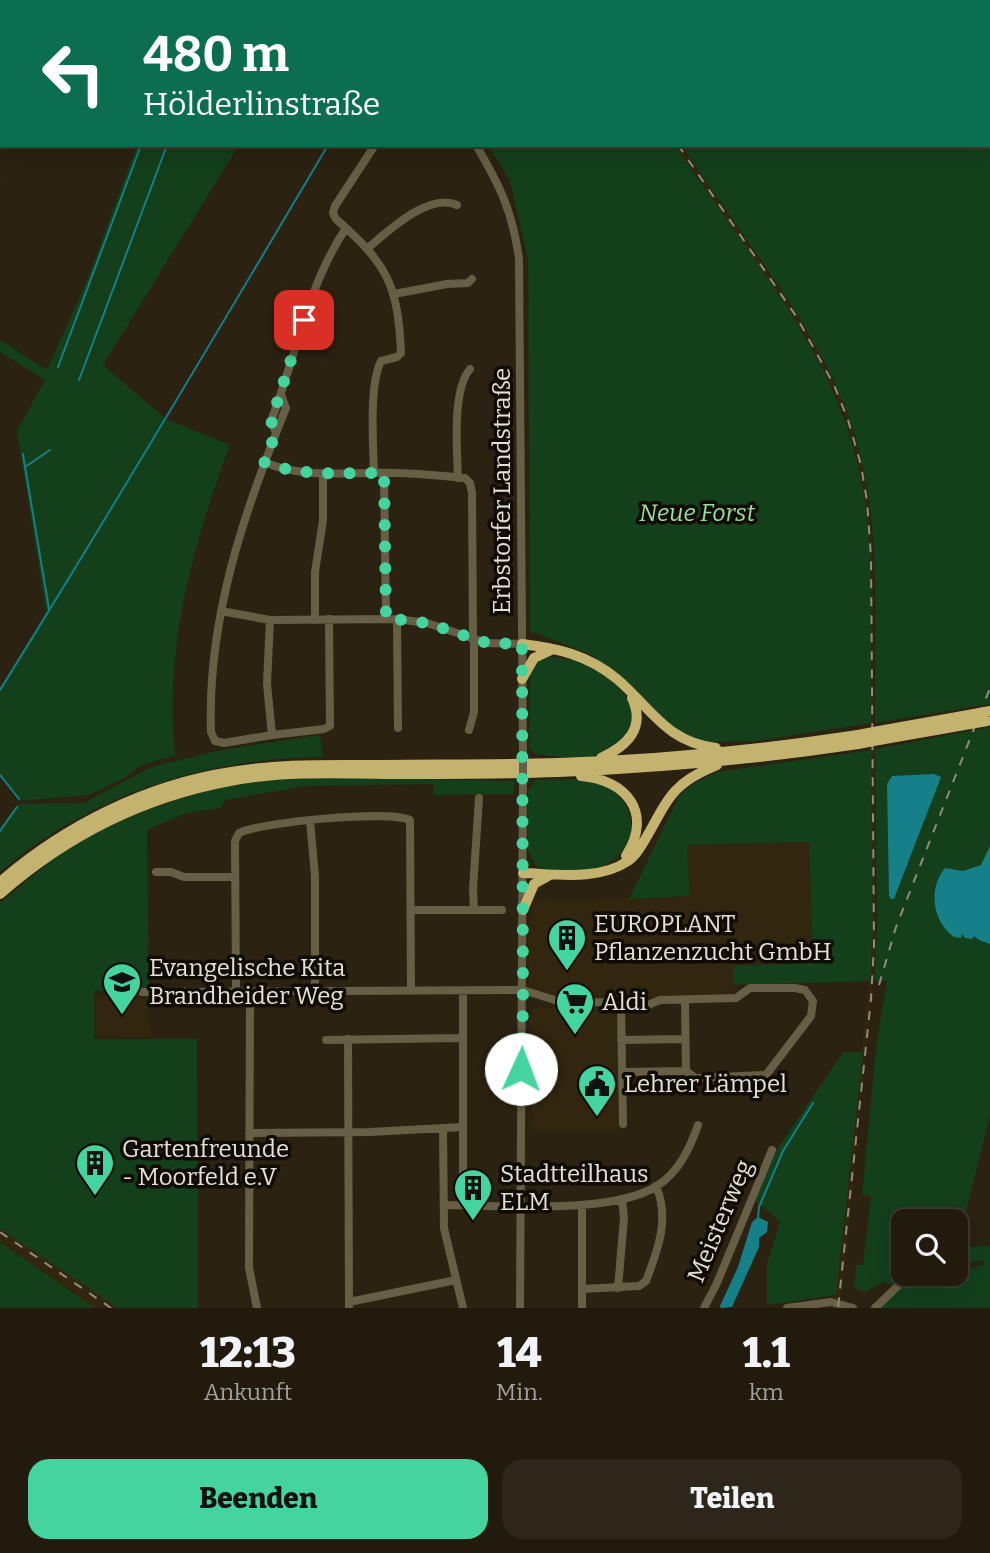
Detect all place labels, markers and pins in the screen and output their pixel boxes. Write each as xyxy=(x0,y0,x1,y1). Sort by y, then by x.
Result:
pin xyxy=(274,290,334,350)
place label: EUROPLANT Pflanzenzucht GmbH xyxy=(594,910,832,966)
building icon: EUROPLANT Pflanzenzucht GmbH xyxy=(546,917,588,972)
place label: Evangelische Kita Brandheider Weg xyxy=(149,954,345,1010)
school or university icon: Evangelische Kita Brandheider Weg xyxy=(101,961,143,1016)
supermarket icon: Aldi xyxy=(554,981,596,1036)
place label: Aldi xyxy=(602,988,647,1016)
public building icon: Lehrer Lämpel xyxy=(576,1063,618,1118)
place label: Lehrer Lämpel xyxy=(624,1070,787,1098)
place label: Gartenfreunde - Moorfeld e.V xyxy=(122,1135,289,1191)
building icon: Gartenfreunde - Moorfeld e.V xyxy=(74,1142,116,1197)
place label: Stadtteilhaus ELM xyxy=(500,1160,649,1216)
building icon: Stadtteilhaus ELM xyxy=(452,1167,494,1222)

